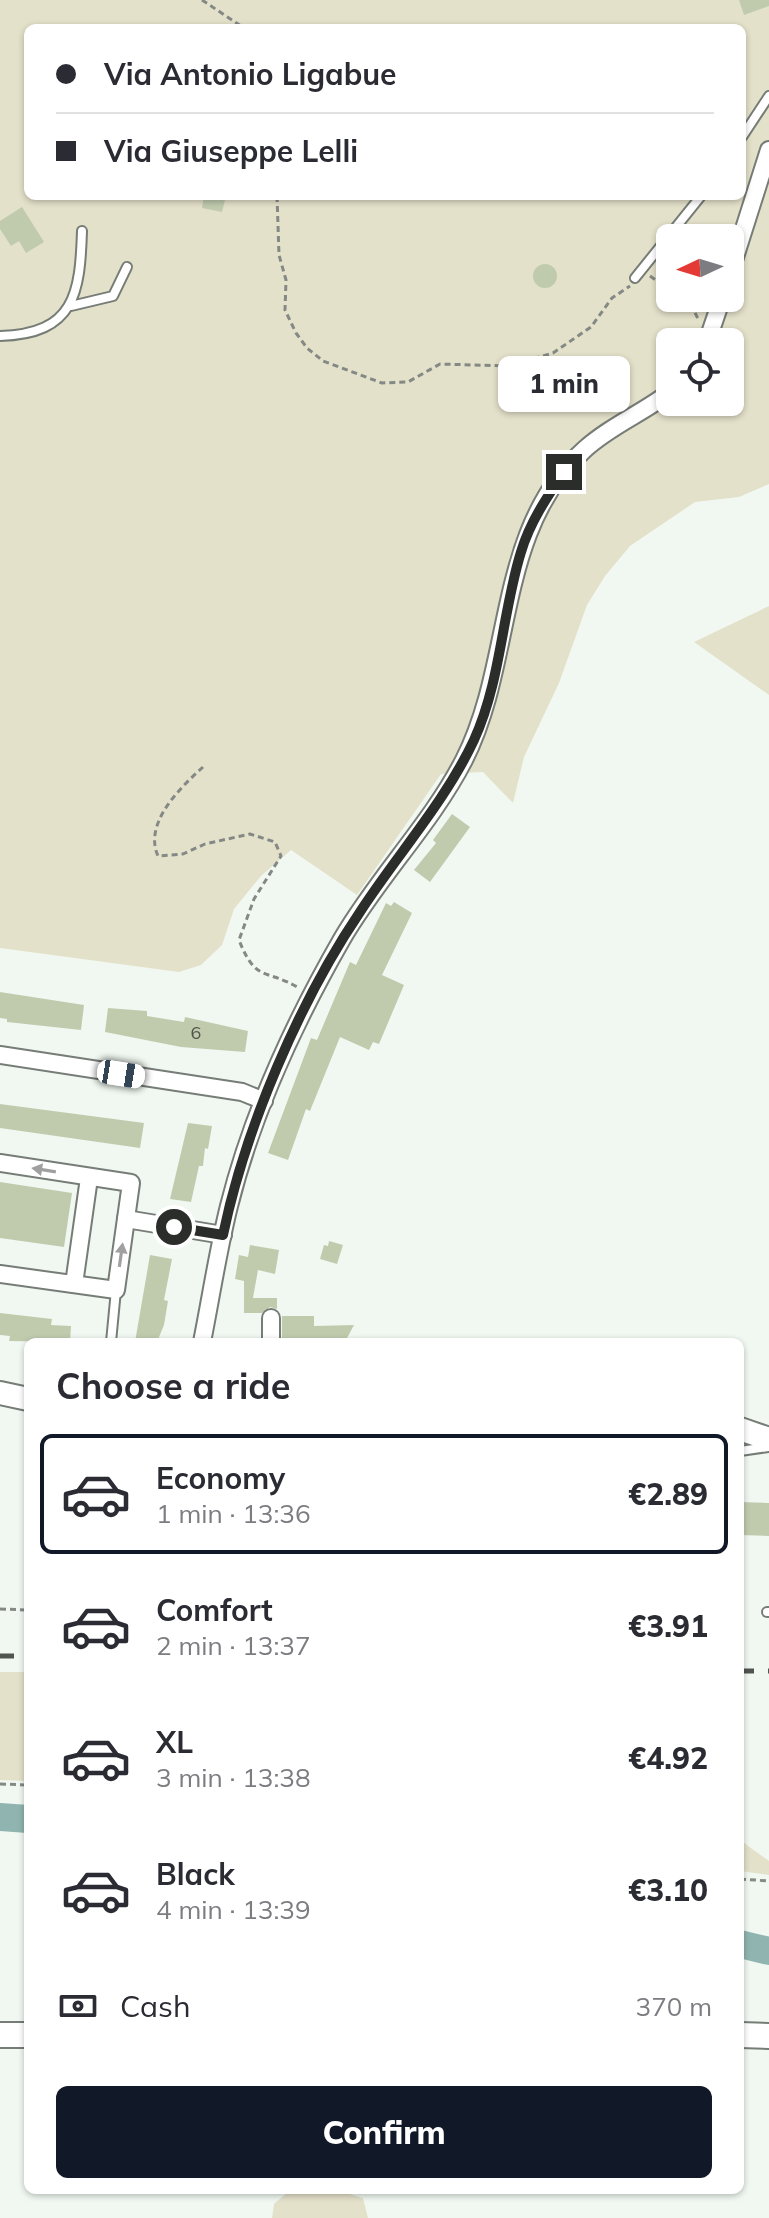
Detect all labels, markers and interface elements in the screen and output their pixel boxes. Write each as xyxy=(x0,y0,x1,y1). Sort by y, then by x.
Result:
text: Via Antonio Ligabue xyxy=(104,55,397,93)
text: Via Giuseppe Lelli xyxy=(104,132,358,170)
north arrow xyxy=(656,224,744,312)
map controls xyxy=(656,224,744,416)
button: locate xyxy=(656,328,744,416)
callout: 1 min xyxy=(498,356,630,412)
text: 1 min xyxy=(529,367,599,400)
route end xyxy=(546,454,582,490)
house number: 6 xyxy=(191,1021,201,1044)
car xyxy=(95,1058,147,1090)
one-way arrow xyxy=(32,1164,57,1176)
route start xyxy=(156,1209,192,1245)
one-way arrow xyxy=(115,1242,128,1267)
text: Choose a ride xyxy=(56,1363,290,1408)
icon: car xyxy=(60,1458,132,1530)
text: Economy xyxy=(156,1459,285,1497)
text: €2.89 xyxy=(628,1475,708,1513)
text: 1 min · 13:36 xyxy=(156,1497,311,1530)
icon: car xyxy=(60,1590,132,1662)
text: Comfort xyxy=(156,1591,273,1629)
text: €3.91 xyxy=(628,1607,708,1645)
text: 2 min · 13:37 xyxy=(156,1629,311,1662)
icon: car xyxy=(60,1722,132,1794)
text: XL xyxy=(156,1723,193,1761)
text: €4.92 xyxy=(628,1739,708,1777)
text: 3 min · 13:38 xyxy=(156,1761,311,1794)
icon: car xyxy=(60,1854,132,1926)
text: Black xyxy=(156,1855,235,1893)
text: €3.10 xyxy=(628,1871,708,1909)
text: 4 min · 13:39 xyxy=(156,1893,311,1926)
icon: cash xyxy=(56,1984,100,2028)
text: Cash xyxy=(120,1987,191,2025)
text: 370 m xyxy=(636,1990,712,2023)
button: Confirm xyxy=(56,2086,712,2178)

